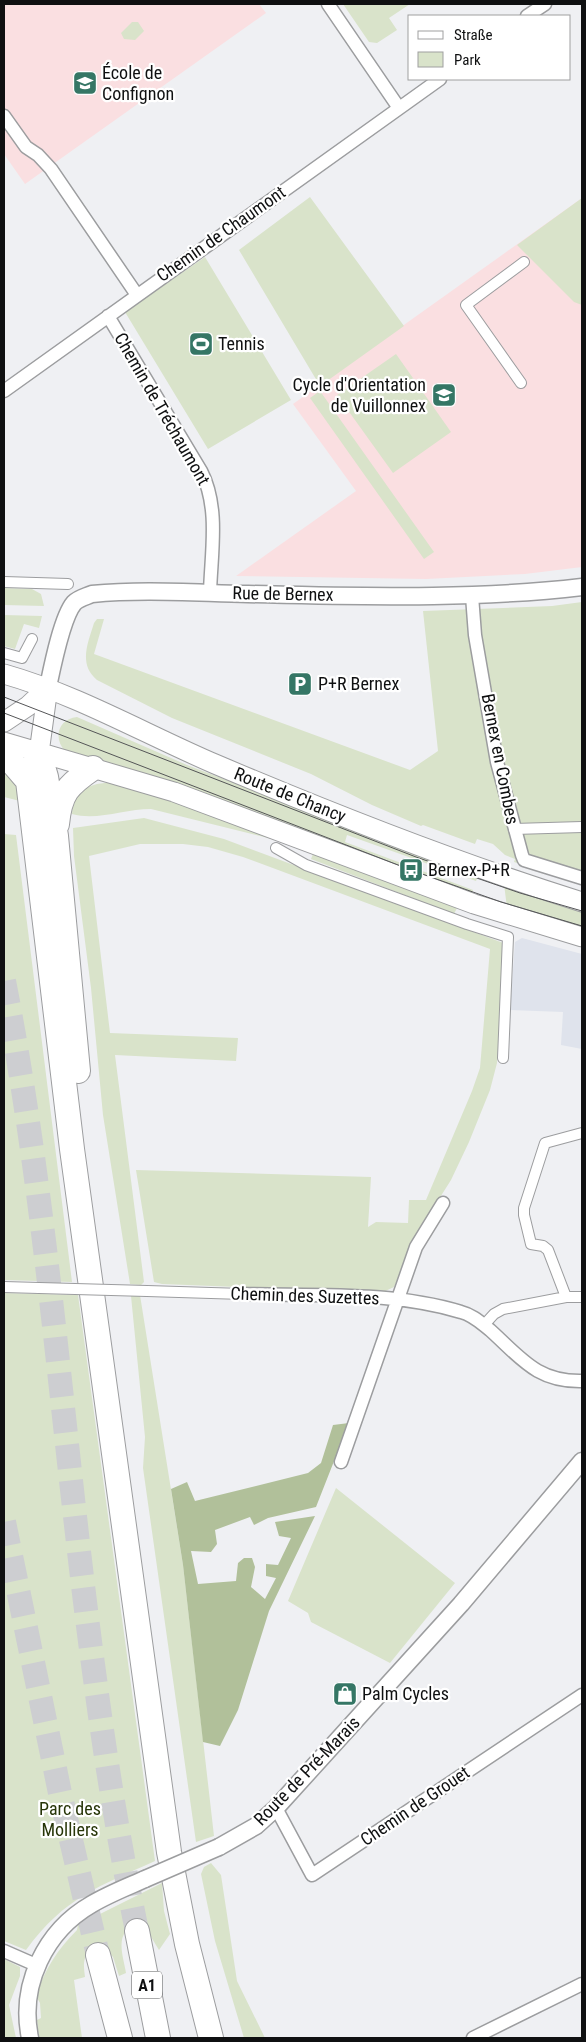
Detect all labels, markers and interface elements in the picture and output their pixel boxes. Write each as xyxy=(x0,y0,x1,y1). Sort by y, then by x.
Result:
legend xyxy=(408,15,571,80)
text: Straße xyxy=(454,26,493,44)
text: Park xyxy=(454,51,481,69)
place label: École de Confignon xyxy=(102,62,174,104)
school or university icon: École de Confignon xyxy=(72,70,98,96)
street label: Chemin de Chaumont xyxy=(152,181,289,286)
street label: Chemin de Tréchaumont xyxy=(110,329,215,489)
sports icon: Tennis xyxy=(188,331,214,357)
place label: Tennis xyxy=(218,333,265,354)
place label: Cycle d'Orientation de Vuillonnex xyxy=(293,374,426,416)
school or university icon: Cycle d'Orientation de Vuillonnex xyxy=(431,382,457,408)
street label: Rue de Bernex xyxy=(232,582,334,605)
parking icon: P+R Bernex xyxy=(287,671,313,697)
place label: P+R Bernex xyxy=(318,673,400,694)
street label: Bernex en Combes xyxy=(478,692,523,826)
street label: Route de Chancy xyxy=(231,763,350,827)
bus stop icon: Bernex-P+R xyxy=(398,857,424,883)
place label: Bernex-P+R xyxy=(428,859,510,880)
street label: Chemin des Suzettes xyxy=(230,1282,380,1309)
shop icon: Palm Cycles xyxy=(332,1681,358,1707)
place label: Palm Cycles xyxy=(362,1683,449,1704)
street label: Route de Pré-Marais xyxy=(249,1712,364,1829)
street label: Chemin de Grouet xyxy=(356,1761,473,1850)
park label: Parc des Molliers xyxy=(39,1798,101,1840)
road number: A1 xyxy=(132,1972,162,1998)

